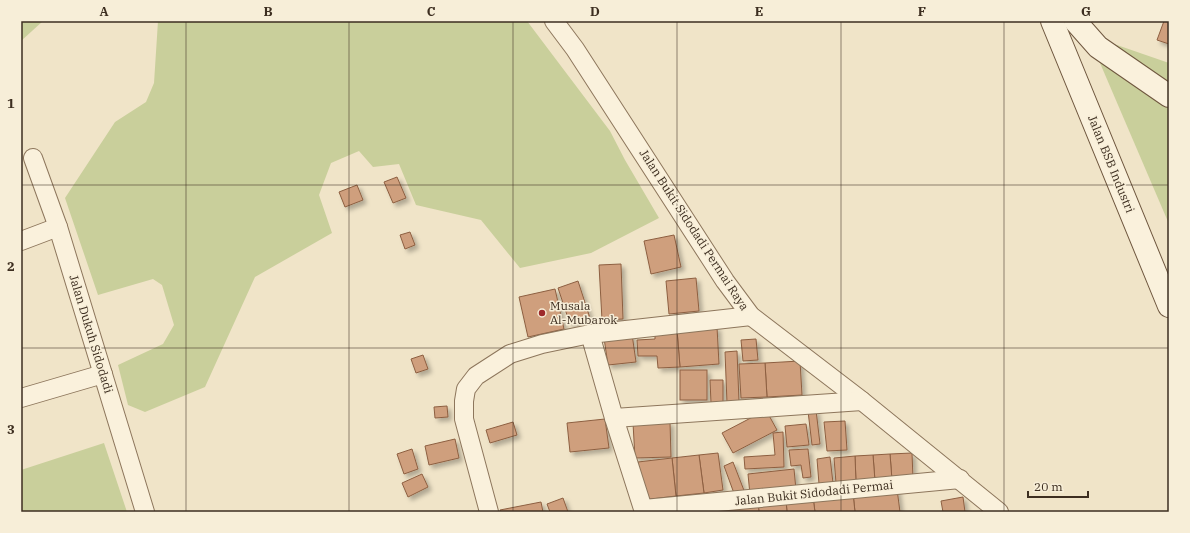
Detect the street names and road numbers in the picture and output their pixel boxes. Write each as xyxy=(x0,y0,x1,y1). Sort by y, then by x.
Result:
street label: Jalan BSB Industri xyxy=(1085,113,1138,215)
street label: Jalan Bukit Sidodadi Permai Raya xyxy=(637,146,753,314)
street label: Jalan Dukuh Sidodadi xyxy=(66,273,117,395)
street label: Jalan Bukit Sidodadi Permai xyxy=(734,477,894,508)

